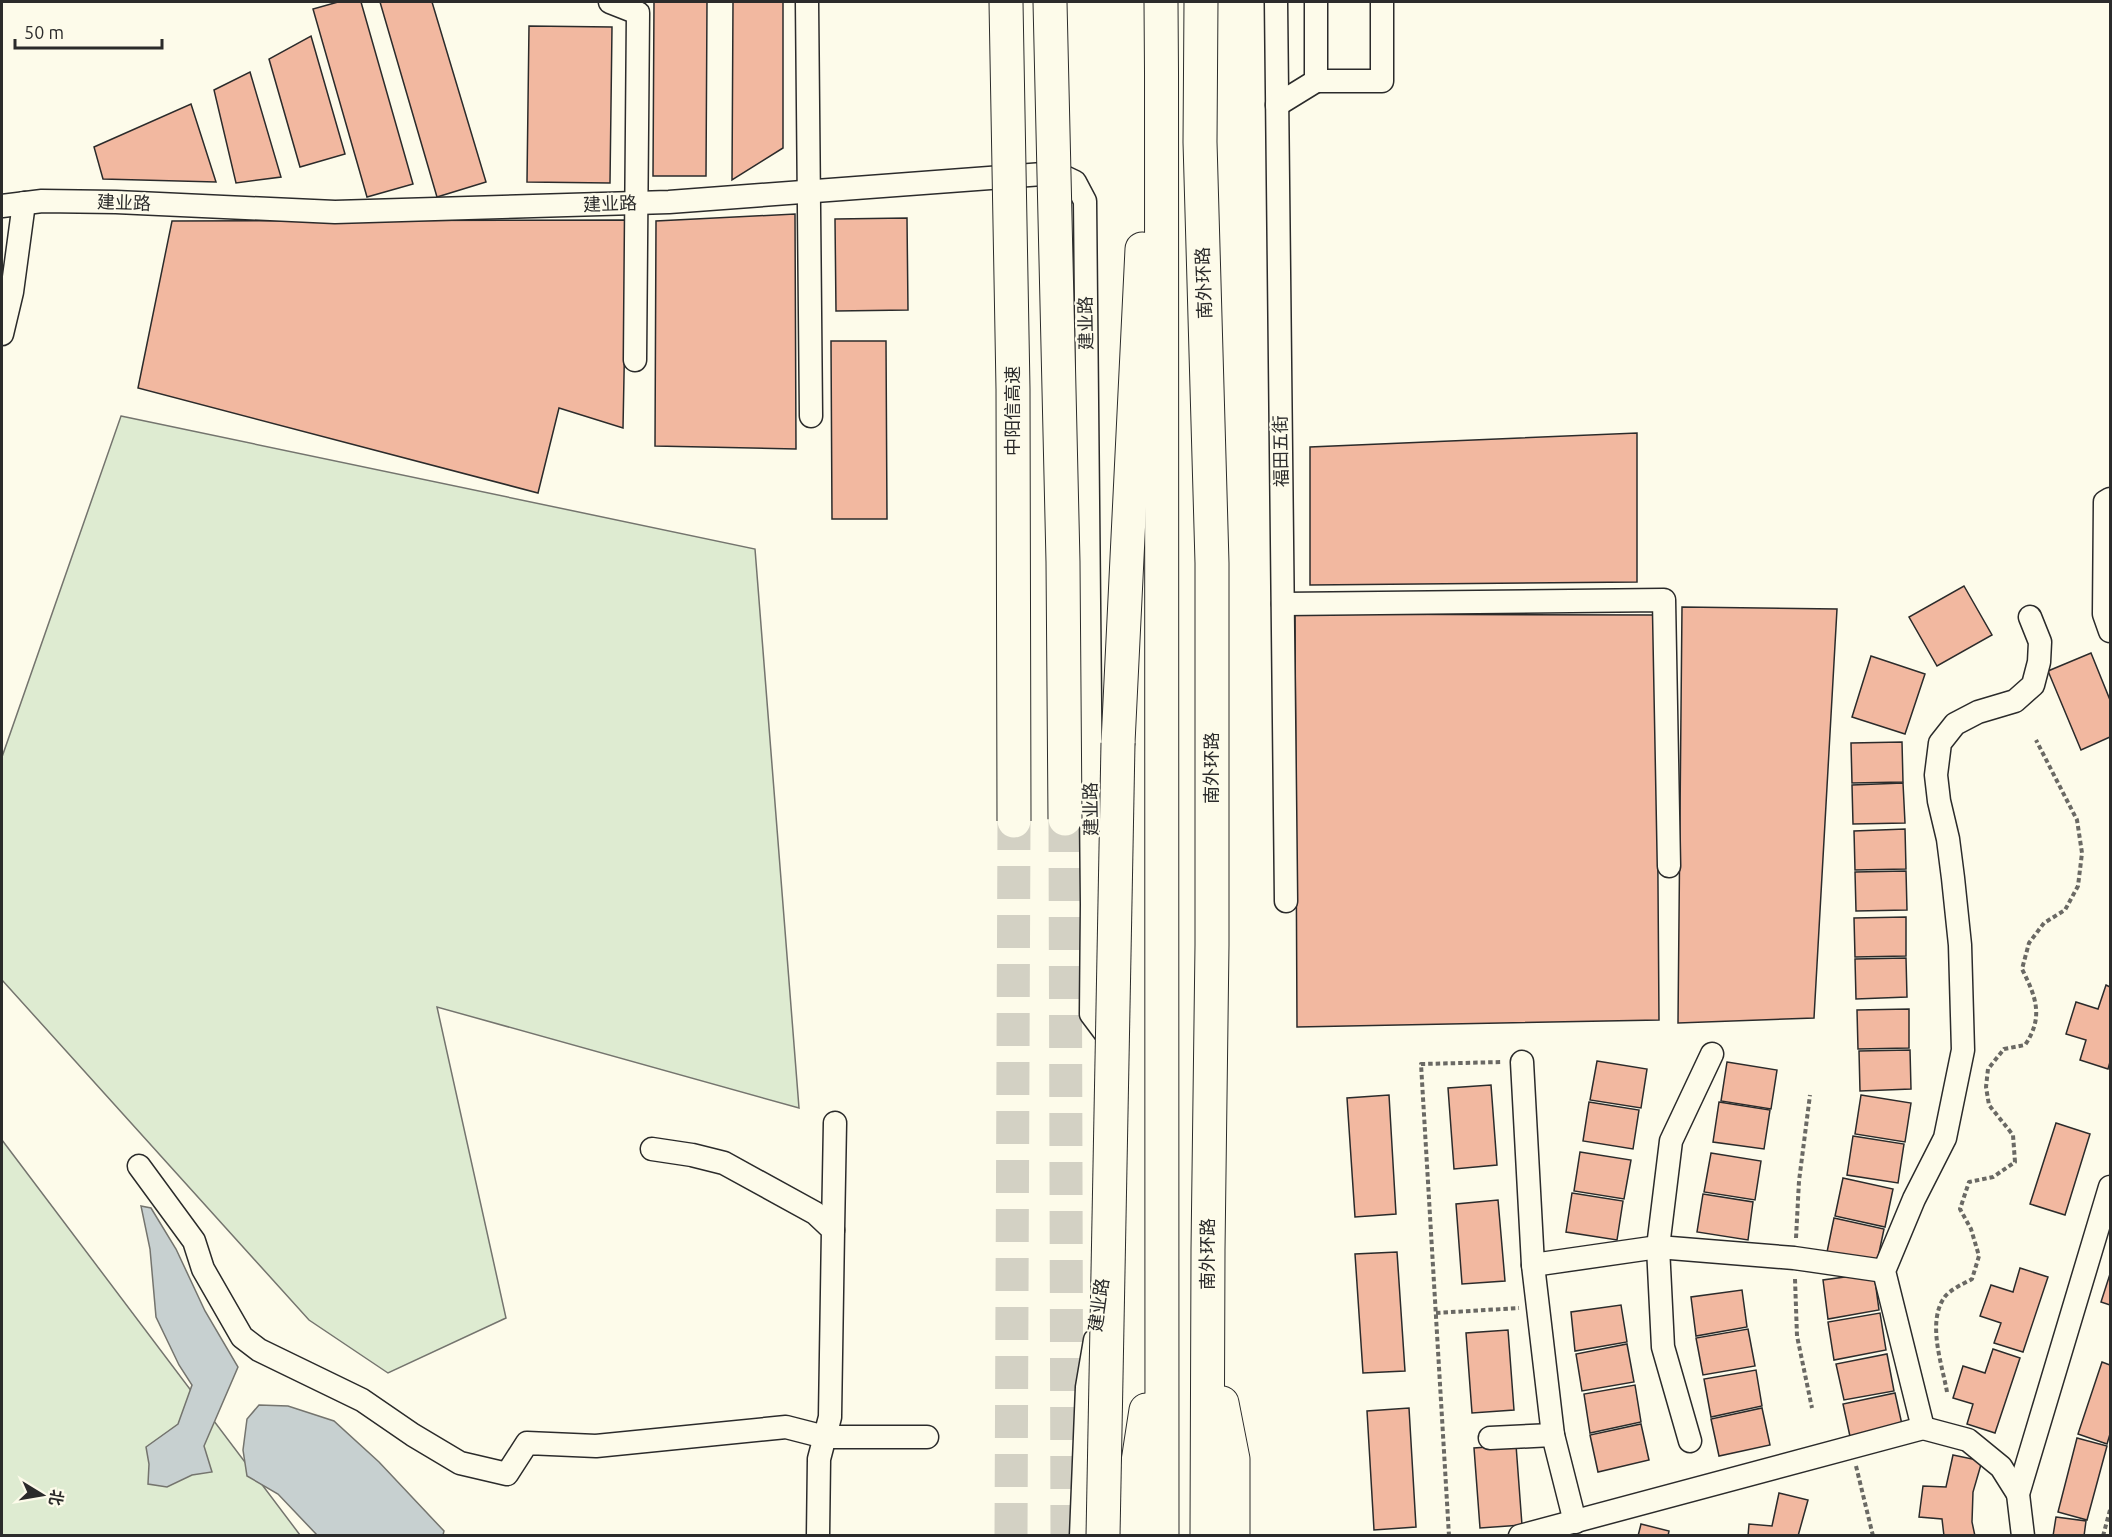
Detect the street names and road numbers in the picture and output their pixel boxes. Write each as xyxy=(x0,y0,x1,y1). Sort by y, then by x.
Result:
street label: 建业路 xyxy=(97,191,151,213)
street label: 建业路 xyxy=(583,192,637,214)
street label: 南外环路 xyxy=(1192,247,1214,319)
street label: 建业路 xyxy=(1075,296,1095,350)
street label: 中阳信高速 xyxy=(1002,366,1022,456)
street label: 福田五街 xyxy=(1269,415,1291,487)
street label: 南外环路 xyxy=(1201,732,1221,804)
street label: 建业路 xyxy=(1080,782,1100,836)
street label: 南外环路 xyxy=(1197,1218,1217,1290)
street label: 建业路 xyxy=(1084,1277,1112,1333)

